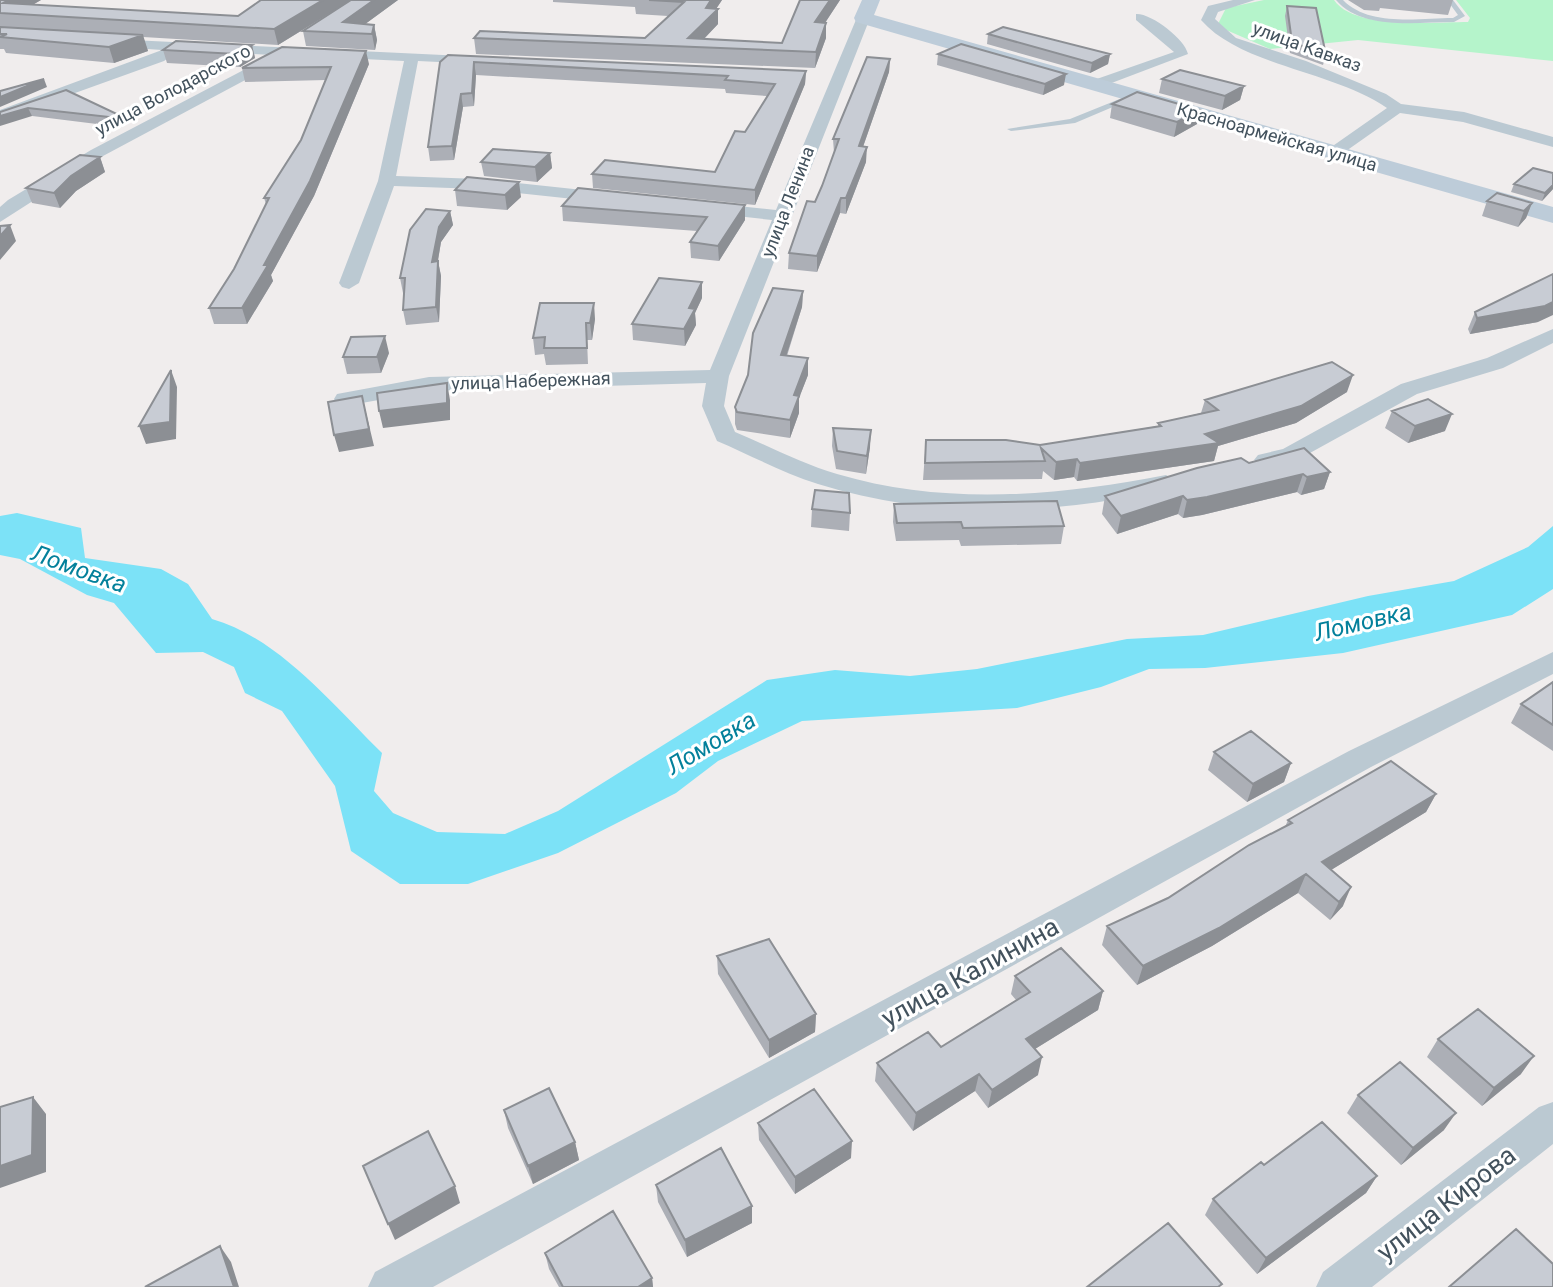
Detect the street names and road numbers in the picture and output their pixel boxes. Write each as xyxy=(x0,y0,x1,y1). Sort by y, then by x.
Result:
street label: улица Кавказ xyxy=(1250,17,1364,76)
street label: улица Володарского xyxy=(92,40,254,139)
street label: Красноармейская улица xyxy=(1175,98,1380,175)
street label: улица Ленина xyxy=(757,143,818,260)
street label: улица Набережная xyxy=(451,367,611,394)
street label: улица Калинина xyxy=(876,911,1064,1033)
street label: улица Кирова xyxy=(1371,1140,1521,1266)

